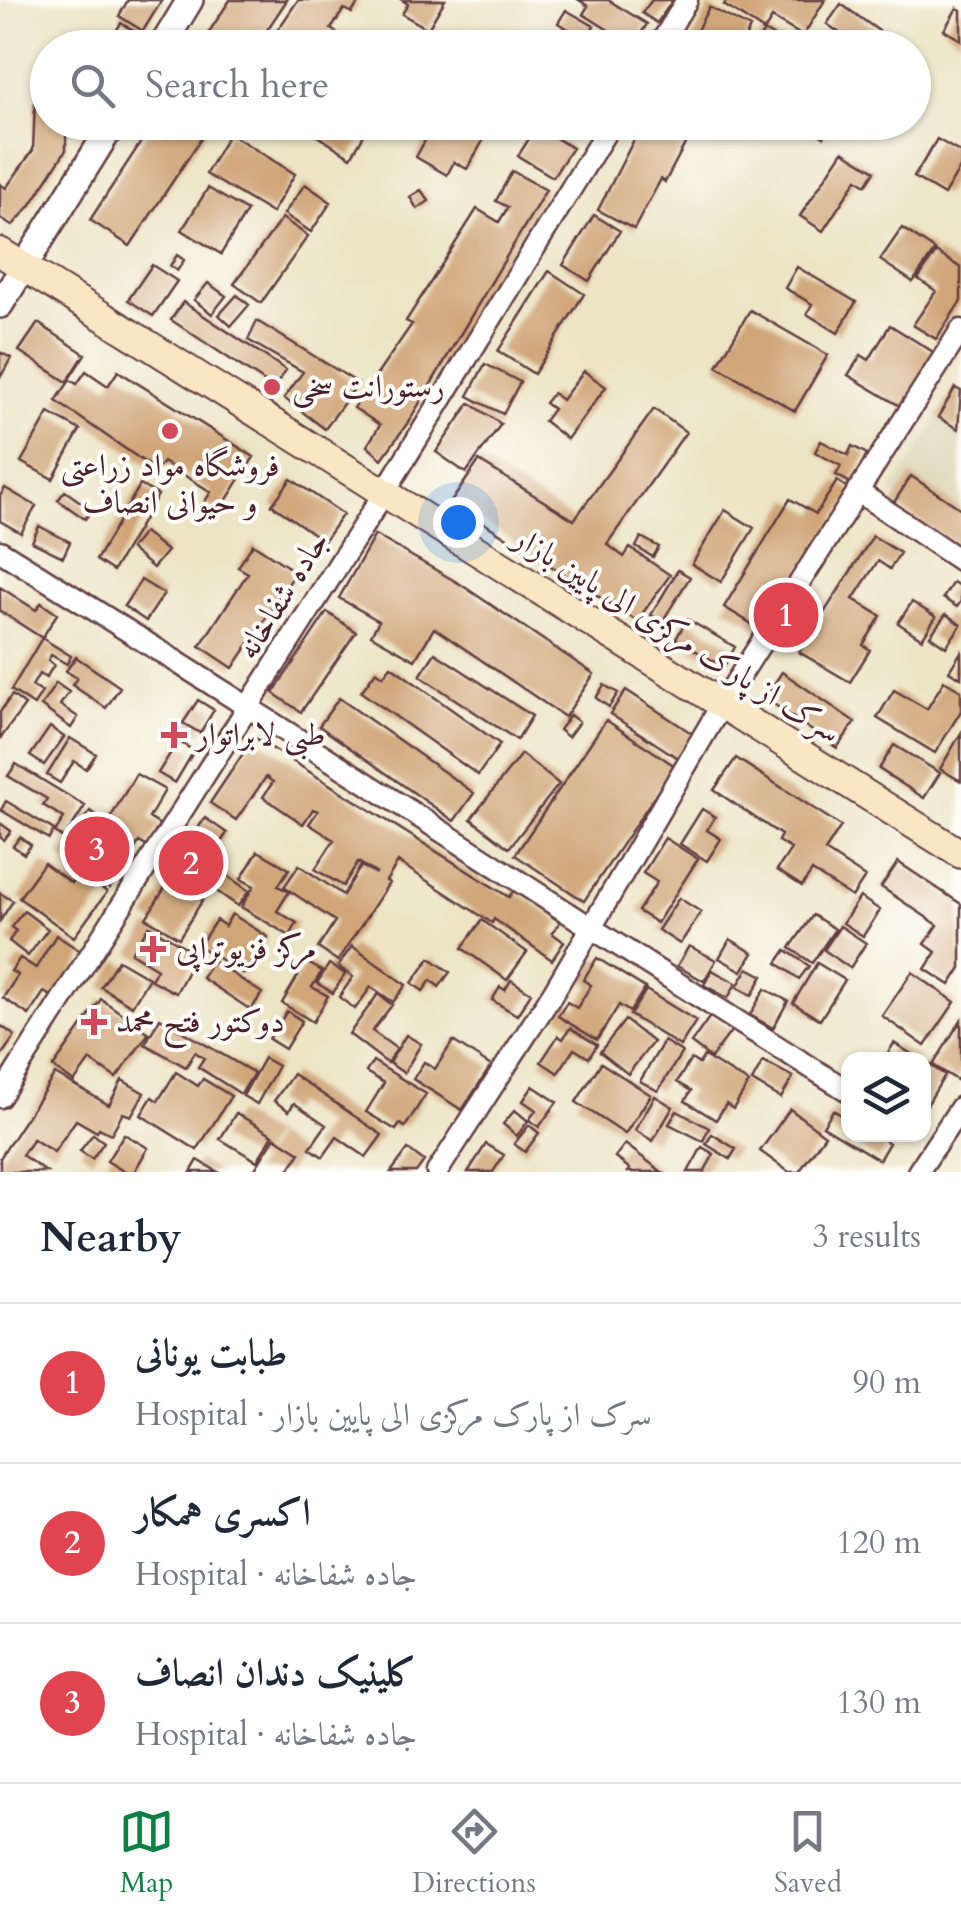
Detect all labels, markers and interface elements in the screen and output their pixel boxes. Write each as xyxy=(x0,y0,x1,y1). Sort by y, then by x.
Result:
search box xyxy=(30,30,931,140)
icon: search xyxy=(65,58,120,113)
text: Search here xyxy=(145,59,329,111)
place label: رستورانت سخی xyxy=(292,365,445,409)
marker: رستورانت سخی xyxy=(261,376,283,398)
marker: فروشگاه مواد زراعتی و حیوانی انصاف xyxy=(159,420,181,442)
place label: فروشگاه مواد زراعتی و حیوانی انصاف xyxy=(60,444,280,525)
your location xyxy=(433,497,484,548)
street label: سرک از پارک مرکزی الی پایین بازار xyxy=(502,514,849,754)
street label: جاده شفاخانه xyxy=(226,522,340,668)
pin: 1 xyxy=(754,578,818,652)
place label: طبی لابراتوار xyxy=(193,713,326,760)
marker: طبی لابراتوار xyxy=(161,722,187,748)
pin: 3 xyxy=(64,812,130,886)
pin: 2 xyxy=(158,826,224,900)
place label: مرکز فزیوتراپی xyxy=(176,927,317,973)
marker: مرکز فزیوتراپی xyxy=(140,936,166,962)
place label: دوکتور فتح محمد xyxy=(116,1000,285,1049)
marker: دوکتور فتح محمد xyxy=(81,1009,107,1035)
map controls xyxy=(841,1052,931,1142)
button: layers xyxy=(841,1052,931,1142)
text: Nearby xyxy=(40,1209,182,1266)
text: 3 results xyxy=(813,1215,921,1259)
text: طبابت یونانی xyxy=(135,1327,288,1379)
text: 1 xyxy=(64,1361,81,1405)
text: 90 m xyxy=(853,1361,921,1405)
text: Hospital · سرک از پارک مرکزی الی پایین بازار xyxy=(135,1393,652,1437)
text: اکسری همکار xyxy=(135,1487,311,1539)
text: 2 xyxy=(64,1521,81,1565)
text: 120 m xyxy=(836,1521,921,1565)
text: Hospital · جاده شفاخانه xyxy=(135,1553,417,1597)
text: کلینیک دندان انصاف xyxy=(135,1647,417,1699)
text: 3 xyxy=(64,1681,81,1725)
text: 130 m xyxy=(836,1681,921,1725)
text: Hospital · جاده شفاخانه xyxy=(135,1713,417,1757)
tab: Map xyxy=(119,1804,174,1902)
tab: Directions xyxy=(412,1804,536,1902)
tab: Saved xyxy=(774,1804,842,1902)

